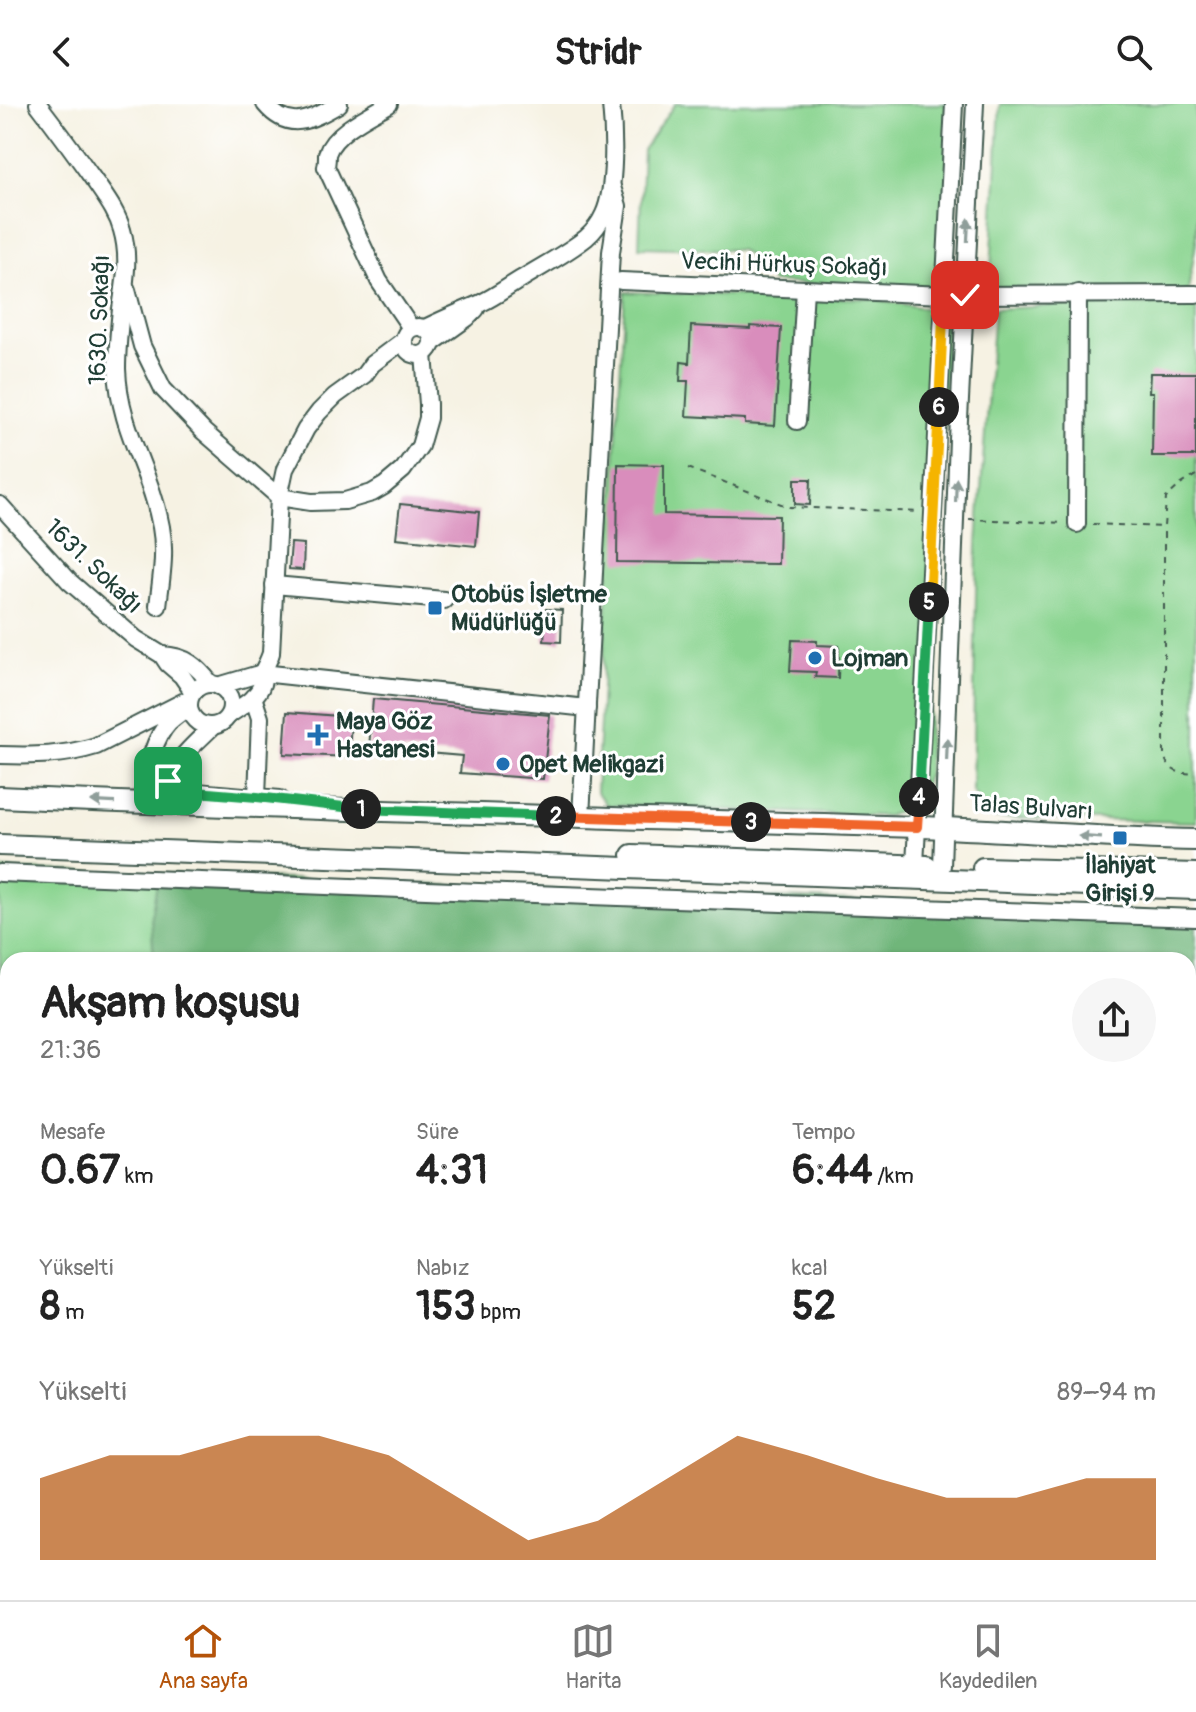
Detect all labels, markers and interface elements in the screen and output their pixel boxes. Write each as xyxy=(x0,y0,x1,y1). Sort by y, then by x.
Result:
icon: back xyxy=(40,30,84,74)
text: Stridr xyxy=(554,30,642,75)
icon: search xyxy=(1112,30,1156,74)
one-way arrow xyxy=(962,217,975,242)
street label: Vecihi Hürkuş Sokağı xyxy=(680,246,888,283)
street label: 1630. Sokağı xyxy=(83,254,116,386)
pin xyxy=(931,261,999,329)
icon: check xyxy=(943,273,987,317)
pin: 6 xyxy=(919,387,959,427)
text: 6 xyxy=(933,393,945,421)
one-way arrow xyxy=(950,477,963,502)
street label: 1631. Sokağı xyxy=(39,513,148,620)
place label: Otobüs İşletme Müdürlüğü xyxy=(451,580,608,637)
pin: 5 xyxy=(909,582,949,622)
text: 5 xyxy=(923,588,935,616)
marker: Otobüs İşletme Müdürlüğü xyxy=(426,599,444,617)
place label: Lojman xyxy=(831,644,908,673)
marker: Lojman xyxy=(806,649,824,667)
place label: Maya Göz Hastanesi xyxy=(336,707,435,764)
marker: Maya Göz Hastanesi xyxy=(307,724,329,746)
one-way arrow xyxy=(940,736,953,761)
pin xyxy=(134,747,202,815)
place label: Opet Melikgazi xyxy=(519,750,664,779)
marker: Opet Melikgazi xyxy=(494,755,512,773)
icon: arrive xyxy=(146,759,190,803)
pin: 4 xyxy=(899,777,939,817)
text: 4 xyxy=(913,783,925,811)
pin: 1 xyxy=(341,789,381,829)
street label: Talas Bulvarı xyxy=(968,789,1094,826)
one-way arrow xyxy=(90,795,115,808)
text: 1 xyxy=(357,795,365,823)
pin: 2 xyxy=(536,796,576,836)
text: 2 xyxy=(550,802,562,830)
pin: 3 xyxy=(731,802,771,842)
text: 3 xyxy=(745,808,757,836)
marker: İlahiyat Girişi 9 xyxy=(1111,829,1129,847)
one-way arrow xyxy=(1077,830,1102,843)
place label: İlahiyat Girişi 9 xyxy=(1085,851,1157,908)
text: Akşam koşusu xyxy=(40,976,300,1031)
button: share xyxy=(1072,978,1156,1062)
text: 21:36 xyxy=(40,1034,101,1066)
text: Mesafe xyxy=(40,1118,105,1146)
text: Süre xyxy=(416,1118,458,1146)
text: Tempo xyxy=(792,1118,855,1146)
text: 0.67 xyxy=(40,1146,120,1195)
text: 4:31 xyxy=(416,1146,488,1195)
text: 6:44 xyxy=(792,1146,872,1195)
text: km xyxy=(120,1162,154,1190)
text: /km xyxy=(872,1162,914,1190)
text: Yükselti xyxy=(40,1254,113,1282)
text: Nabız xyxy=(416,1254,469,1282)
text: kcal xyxy=(792,1254,828,1282)
text: 8 xyxy=(40,1282,60,1331)
text: 153 xyxy=(416,1282,476,1331)
text: 52 xyxy=(792,1282,836,1331)
text: m xyxy=(60,1298,84,1326)
text: bpm xyxy=(476,1298,521,1326)
text: Yükselti xyxy=(40,1376,126,1408)
text: 89–94 m xyxy=(1057,1376,1156,1408)
tab: Ana sayfa xyxy=(159,1619,248,1695)
tab: Harita xyxy=(565,1619,621,1695)
tab: Kaydedilen xyxy=(939,1619,1037,1695)

